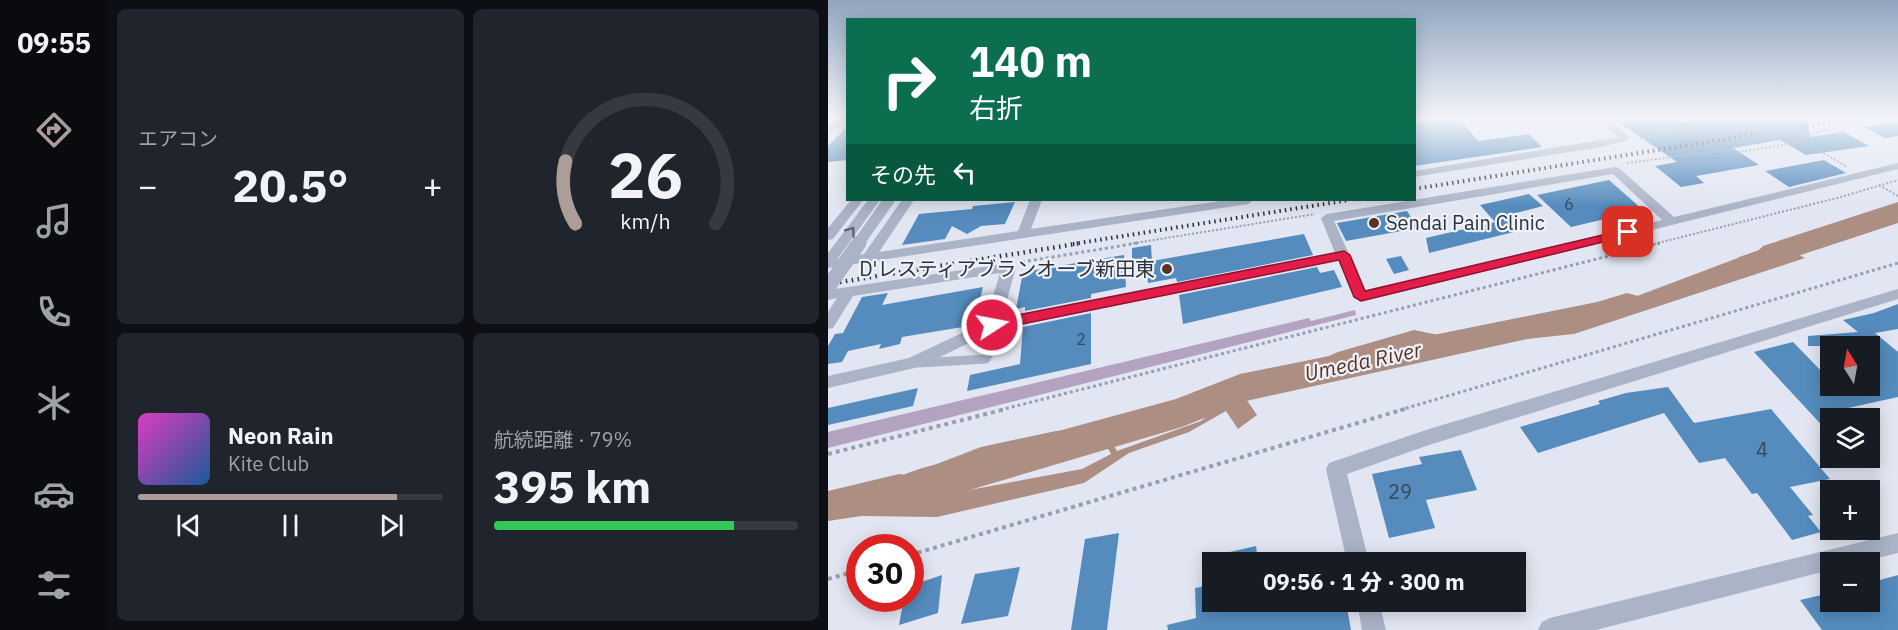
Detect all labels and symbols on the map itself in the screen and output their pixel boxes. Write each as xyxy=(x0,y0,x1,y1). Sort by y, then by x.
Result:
house number: 6 xyxy=(1564,194,1574,214)
pin xyxy=(1602,206,1653,257)
place label: Sendai Pain Clinic xyxy=(1386,209,1545,236)
marker: Sendai Pain Clinic xyxy=(1367,216,1381,230)
one-way arrow xyxy=(844,226,855,237)
place label: D'レスティアブランオーブ新田東 xyxy=(859,255,1155,282)
marker: D'レスティアブランオーブ新田東 xyxy=(1160,262,1174,276)
position arrow xyxy=(960,293,1024,357)
house number: 2 xyxy=(1076,329,1086,349)
water label: Umeda River xyxy=(1302,335,1425,387)
north arrow xyxy=(1820,336,1880,396)
house number: 4 xyxy=(1756,436,1768,463)
house number: 29 xyxy=(1388,478,1412,505)
speed limit sign: 30 xyxy=(846,534,924,612)

